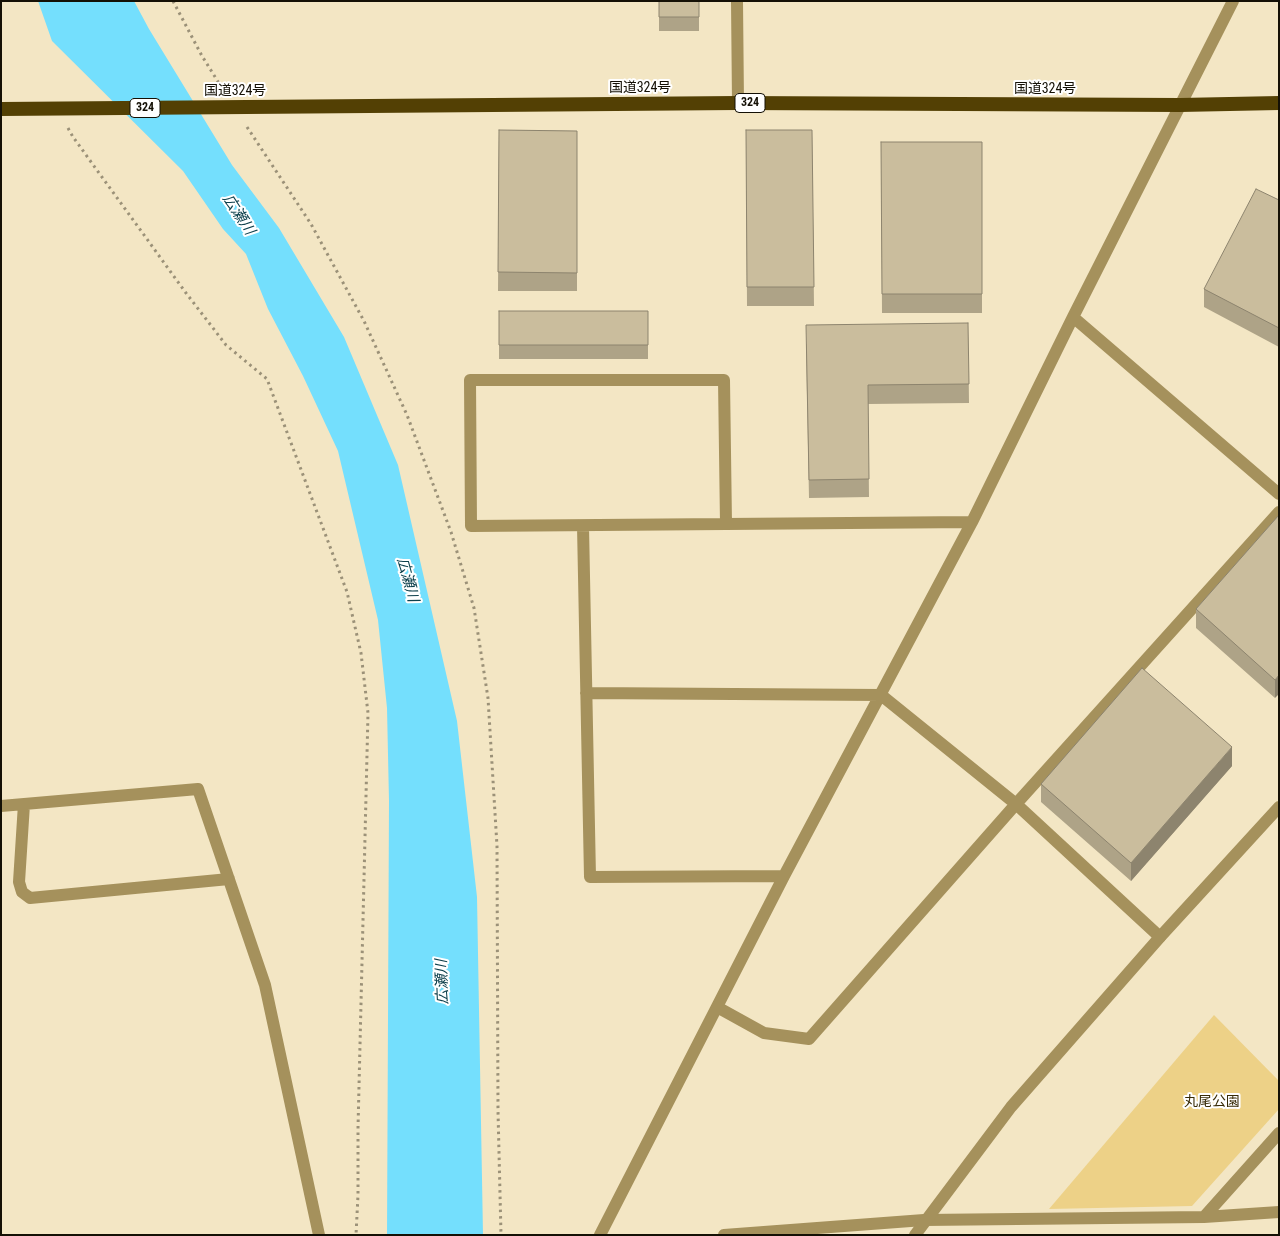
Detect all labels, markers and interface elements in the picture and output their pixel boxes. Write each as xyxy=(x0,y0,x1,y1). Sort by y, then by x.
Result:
street label: 国道324号 xyxy=(609,80,671,96)
street label: 国道324号 xyxy=(1014,81,1076,97)
street label: 国道324号 xyxy=(204,83,266,99)
road number: 324 xyxy=(735,94,765,112)
road number: 324 xyxy=(130,99,160,118)
water label: 広瀬川 xyxy=(218,191,258,239)
water label: 広瀬川 xyxy=(392,556,422,604)
water label: 広瀬川 xyxy=(433,959,453,1005)
park label: 丸尾公園 xyxy=(1184,1094,1240,1110)

